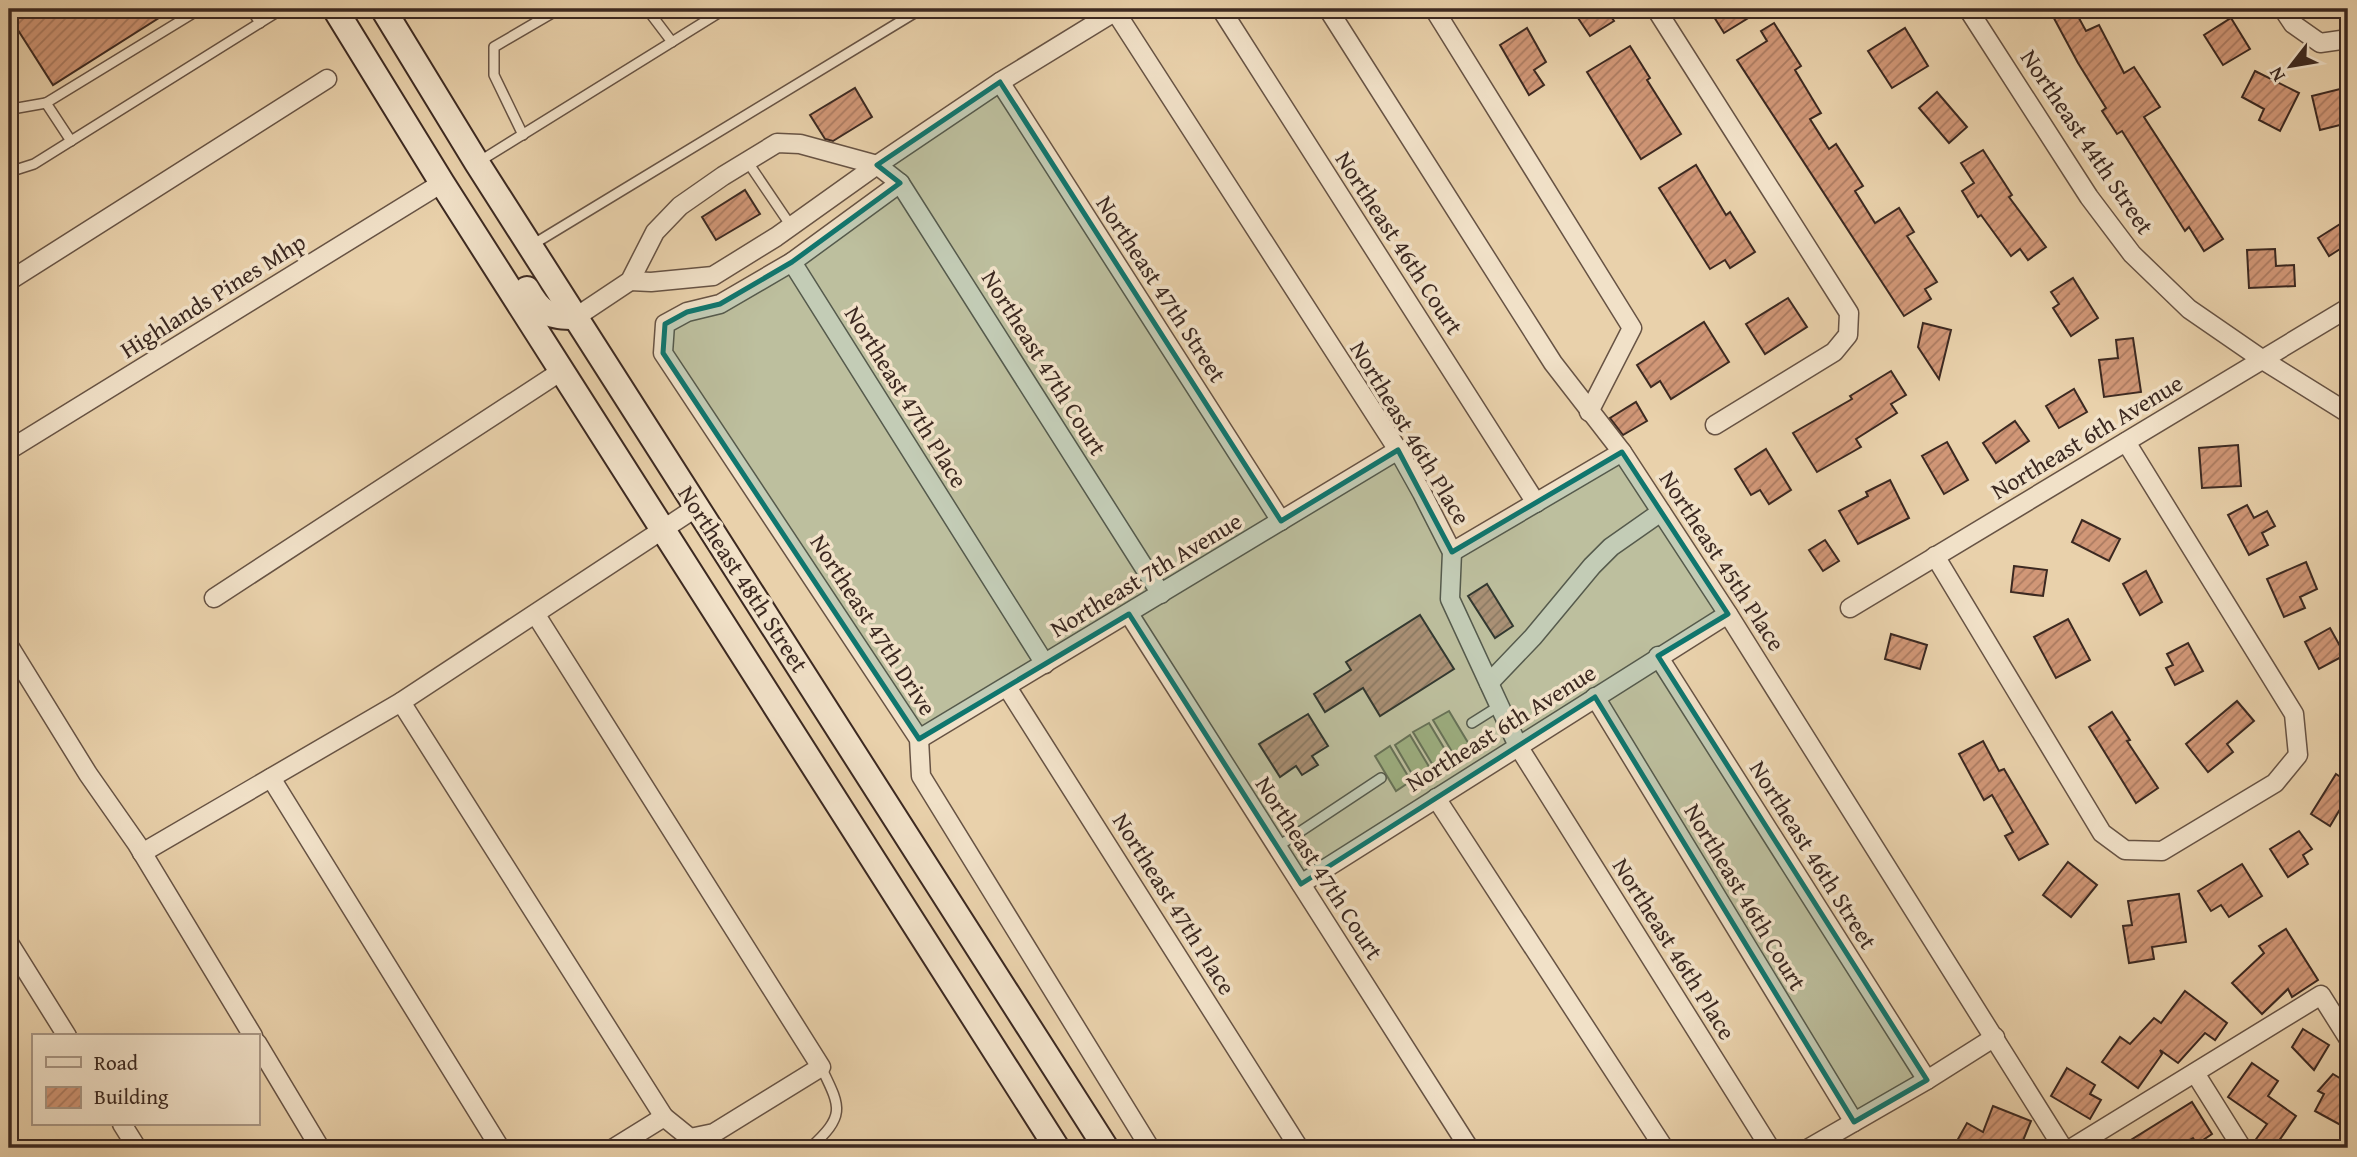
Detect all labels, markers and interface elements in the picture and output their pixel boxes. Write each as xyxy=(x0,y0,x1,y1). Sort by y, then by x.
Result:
north arrow xyxy=(2256,32,2326,102)
street label: Northeast 44th Street xyxy=(2012,42,2163,242)
text: N xyxy=(2261,62,2292,87)
street label: Northeast 46th Court xyxy=(1327,144,1472,342)
street label: Northeast 47th Street xyxy=(1088,188,1235,390)
street label: Highlands Pines Mhp xyxy=(113,224,312,367)
street label: Northeast 47th Court xyxy=(973,263,1116,463)
street label: Northeast 47th Place xyxy=(836,299,977,495)
street label: Northeast 46th Place xyxy=(1342,334,1479,531)
street label: Northeast 6th Avenue xyxy=(1984,365,2189,508)
street label: Northeast 45th Place xyxy=(1651,464,1794,658)
street label: Northeast 48th Street xyxy=(670,478,817,680)
street label: Northeast 7th Avenue xyxy=(1043,503,1248,646)
street label: Northeast 47th Drive xyxy=(802,527,945,722)
street label: Northeast 6th Avenue xyxy=(1399,655,1603,800)
street label: Northeast 46th Street xyxy=(1741,754,1886,956)
street label: Northeast 47th Court xyxy=(1247,769,1392,967)
street label: Northeast 46th Court xyxy=(1676,797,1815,997)
street label: Northeast 47th Place xyxy=(1104,806,1245,1002)
street label: Northeast 46th Place xyxy=(1604,851,1745,1047)
legend xyxy=(32,1034,259,1126)
text: Road xyxy=(94,1047,139,1078)
text: Building xyxy=(94,1081,169,1112)

